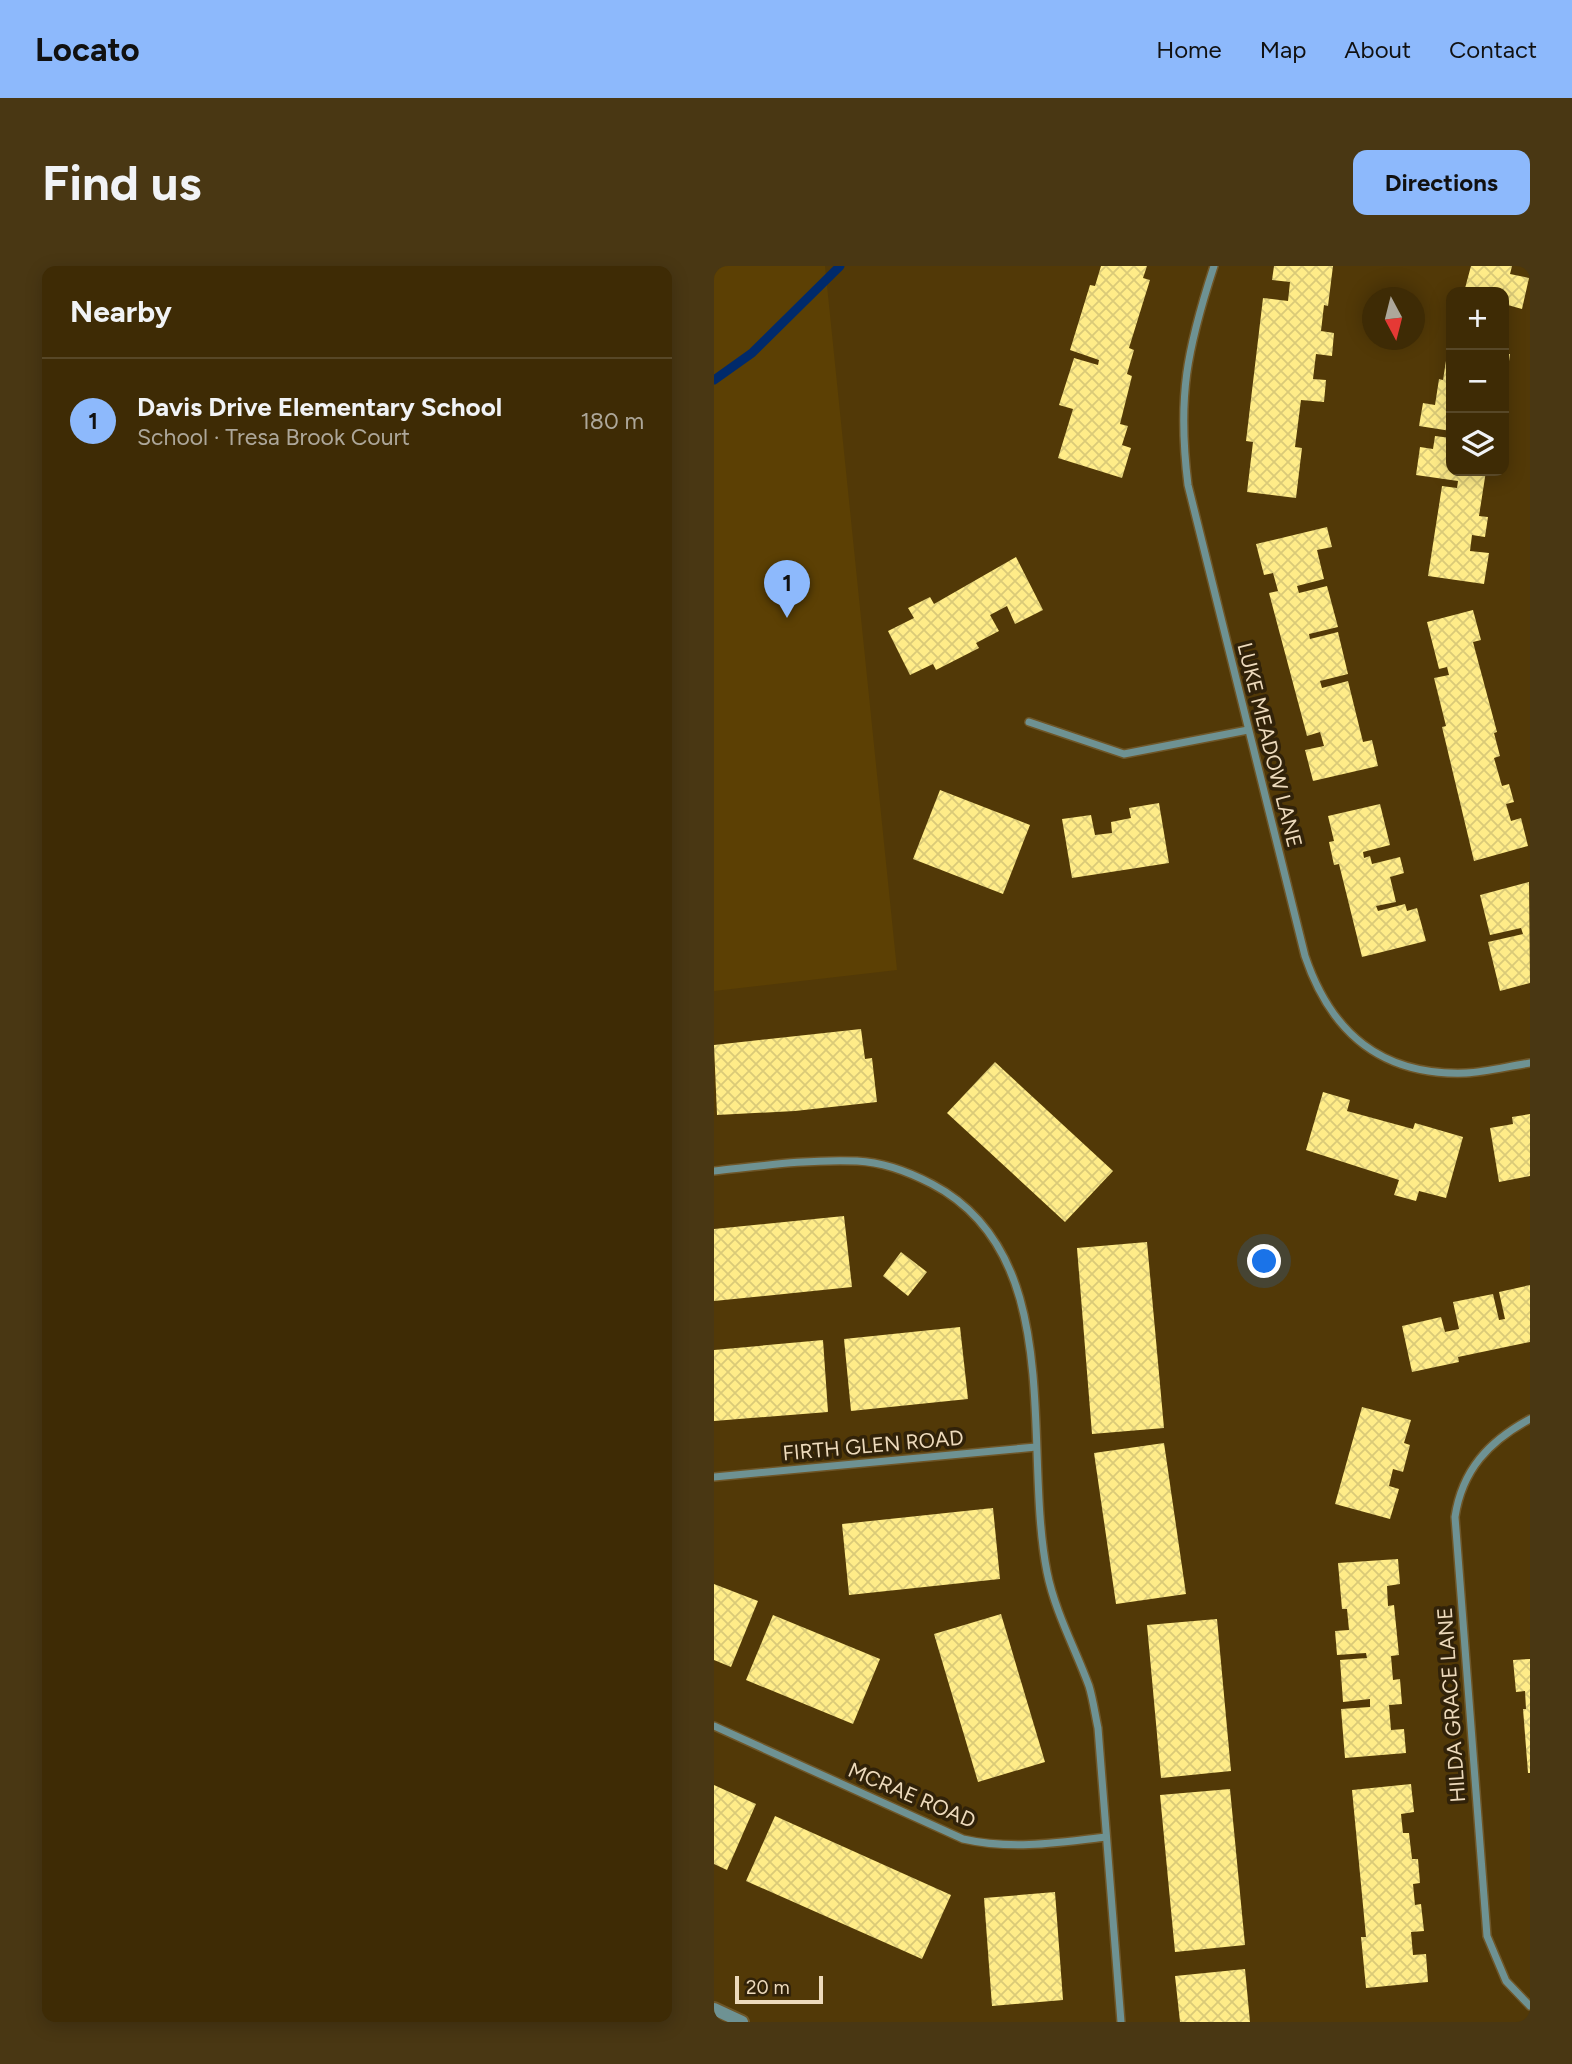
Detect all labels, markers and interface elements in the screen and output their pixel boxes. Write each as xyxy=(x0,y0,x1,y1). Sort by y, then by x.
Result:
text: Locato xyxy=(35,30,140,69)
text: Home xyxy=(1156,35,1222,64)
text: Map xyxy=(1260,35,1306,64)
text: About xyxy=(1344,35,1411,64)
text: Contact xyxy=(1449,35,1537,64)
button: Directions xyxy=(1353,150,1530,215)
text: Find us xyxy=(42,153,201,212)
north arrow xyxy=(1362,287,1425,350)
map controls xyxy=(1446,287,1509,476)
button: + xyxy=(1446,287,1509,350)
text: Nearby xyxy=(70,293,172,330)
button: − xyxy=(1446,350,1509,413)
text: Davis Drive Elementary School xyxy=(137,391,502,423)
text: 1 xyxy=(88,407,98,435)
text: 180 m xyxy=(580,407,644,435)
button: layers xyxy=(1446,413,1509,476)
text: School · Tresa Brook Court xyxy=(137,423,410,451)
pin: 1 xyxy=(764,560,810,618)
street label: LUKE MEADOW LANE xyxy=(1232,640,1308,850)
your location xyxy=(1247,1244,1281,1278)
street label: FIRTH GLEN ROAD xyxy=(781,1425,965,1465)
street label: HILDA GRACE LANE xyxy=(1432,1606,1470,1804)
street label: MCRAE ROAD xyxy=(845,1757,979,1833)
scale bar xyxy=(735,1973,822,2005)
text: 20 m xyxy=(746,1976,790,1999)

